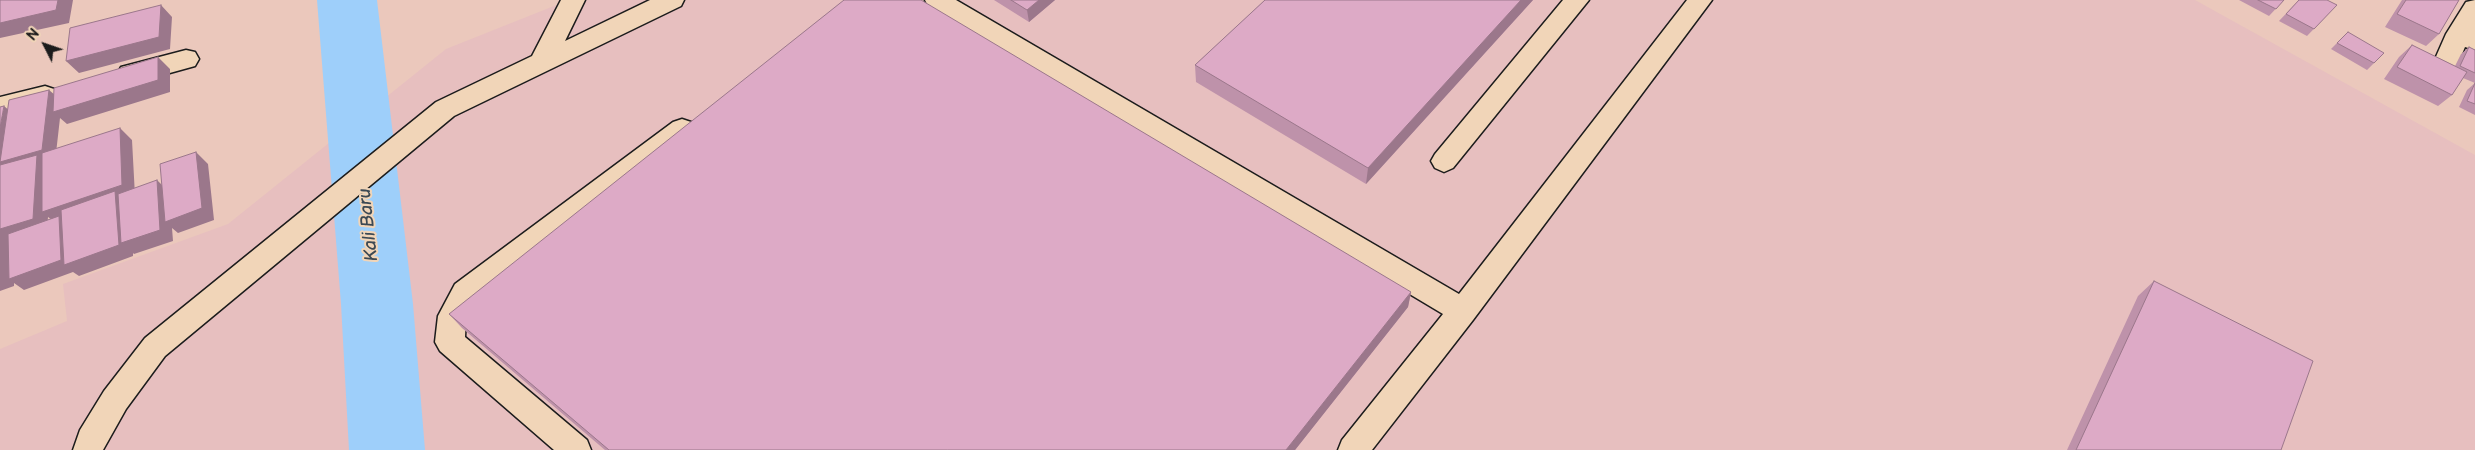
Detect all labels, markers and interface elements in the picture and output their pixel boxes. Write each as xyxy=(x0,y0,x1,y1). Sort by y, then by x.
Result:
north arrow xyxy=(20,20,70,70)
text: N xyxy=(23,25,43,44)
water label: Kali Baru xyxy=(354,187,384,263)

